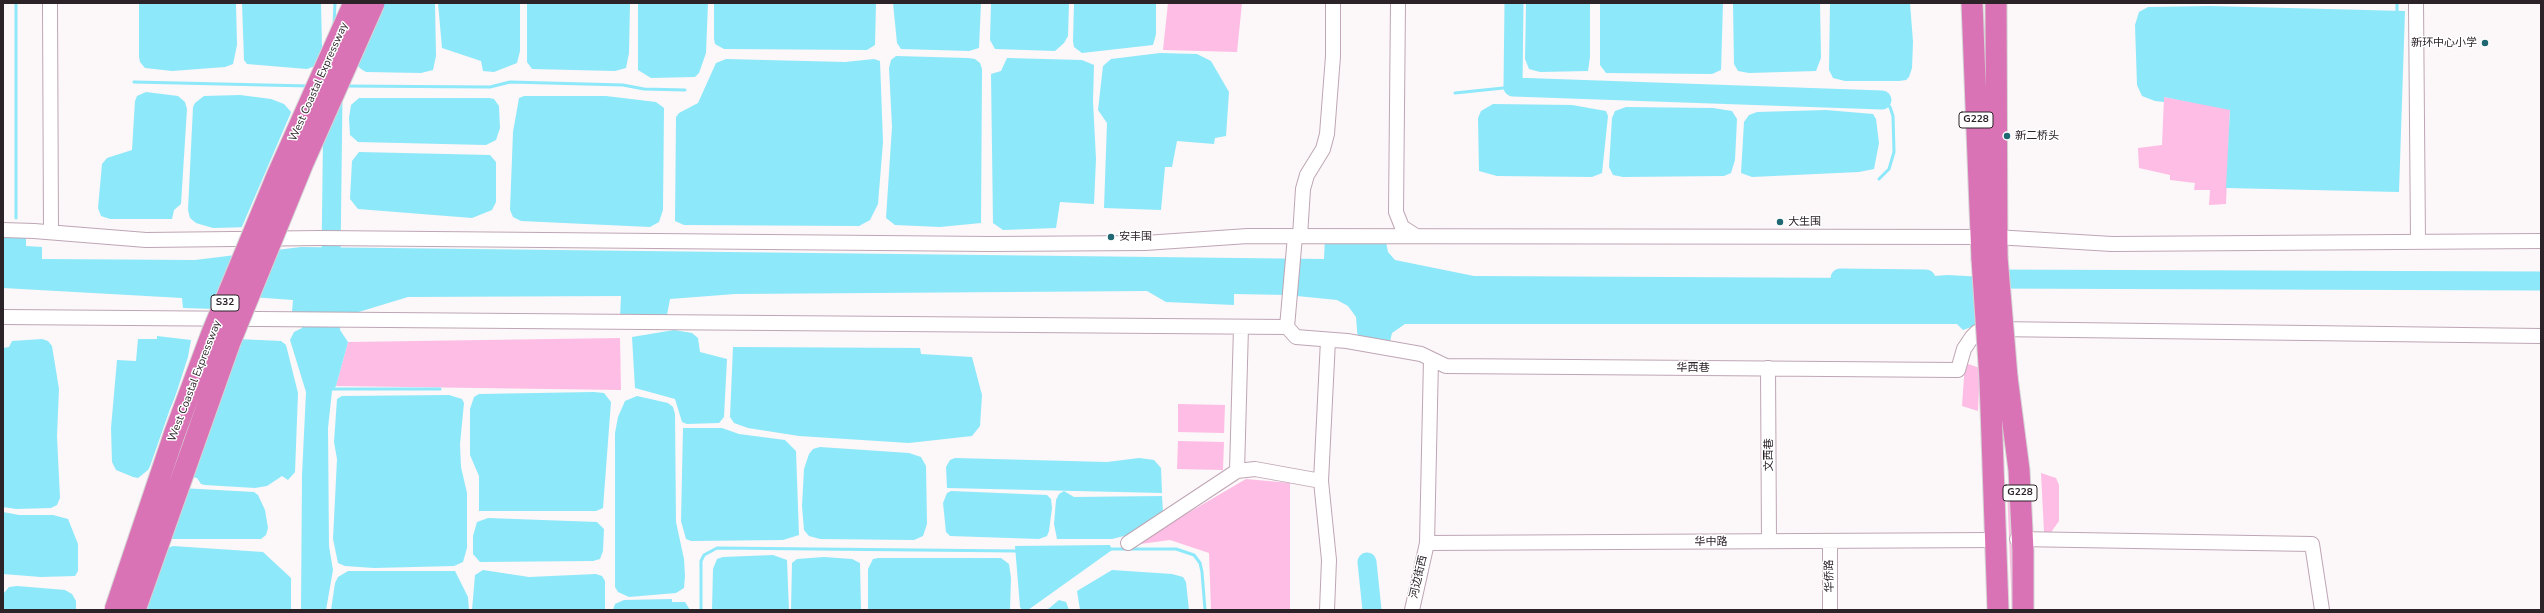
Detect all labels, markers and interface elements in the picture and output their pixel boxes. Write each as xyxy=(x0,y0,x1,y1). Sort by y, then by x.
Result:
street label: West Coastal Expressway xyxy=(287,21,351,143)
place label: 新环中心小学 xyxy=(2411,36,2477,50)
marker: 新环中心小学 xyxy=(2480,38,2490,48)
road number: G228 xyxy=(1959,112,1993,128)
place label: 新二桥头 xyxy=(2015,129,2059,143)
marker: 新二桥头 xyxy=(2002,131,2012,141)
place label: 大生围 xyxy=(1788,215,1821,229)
marker: 大生围 xyxy=(1775,217,1785,227)
place label: 安丰围 xyxy=(1119,230,1152,244)
marker: 安丰围 xyxy=(1106,232,1116,242)
road number: S32 xyxy=(211,295,239,311)
street label: West Coastal Expressway xyxy=(166,319,224,443)
street label: 华西巷 xyxy=(1677,361,1709,375)
street label: 文西巷 xyxy=(1762,439,1776,471)
road number: G228 xyxy=(2003,485,2037,501)
street label: 华中路 xyxy=(1695,535,1727,549)
street label: 河边街西 xyxy=(1408,554,1430,600)
street label: 华侨路 xyxy=(1823,559,1837,593)

